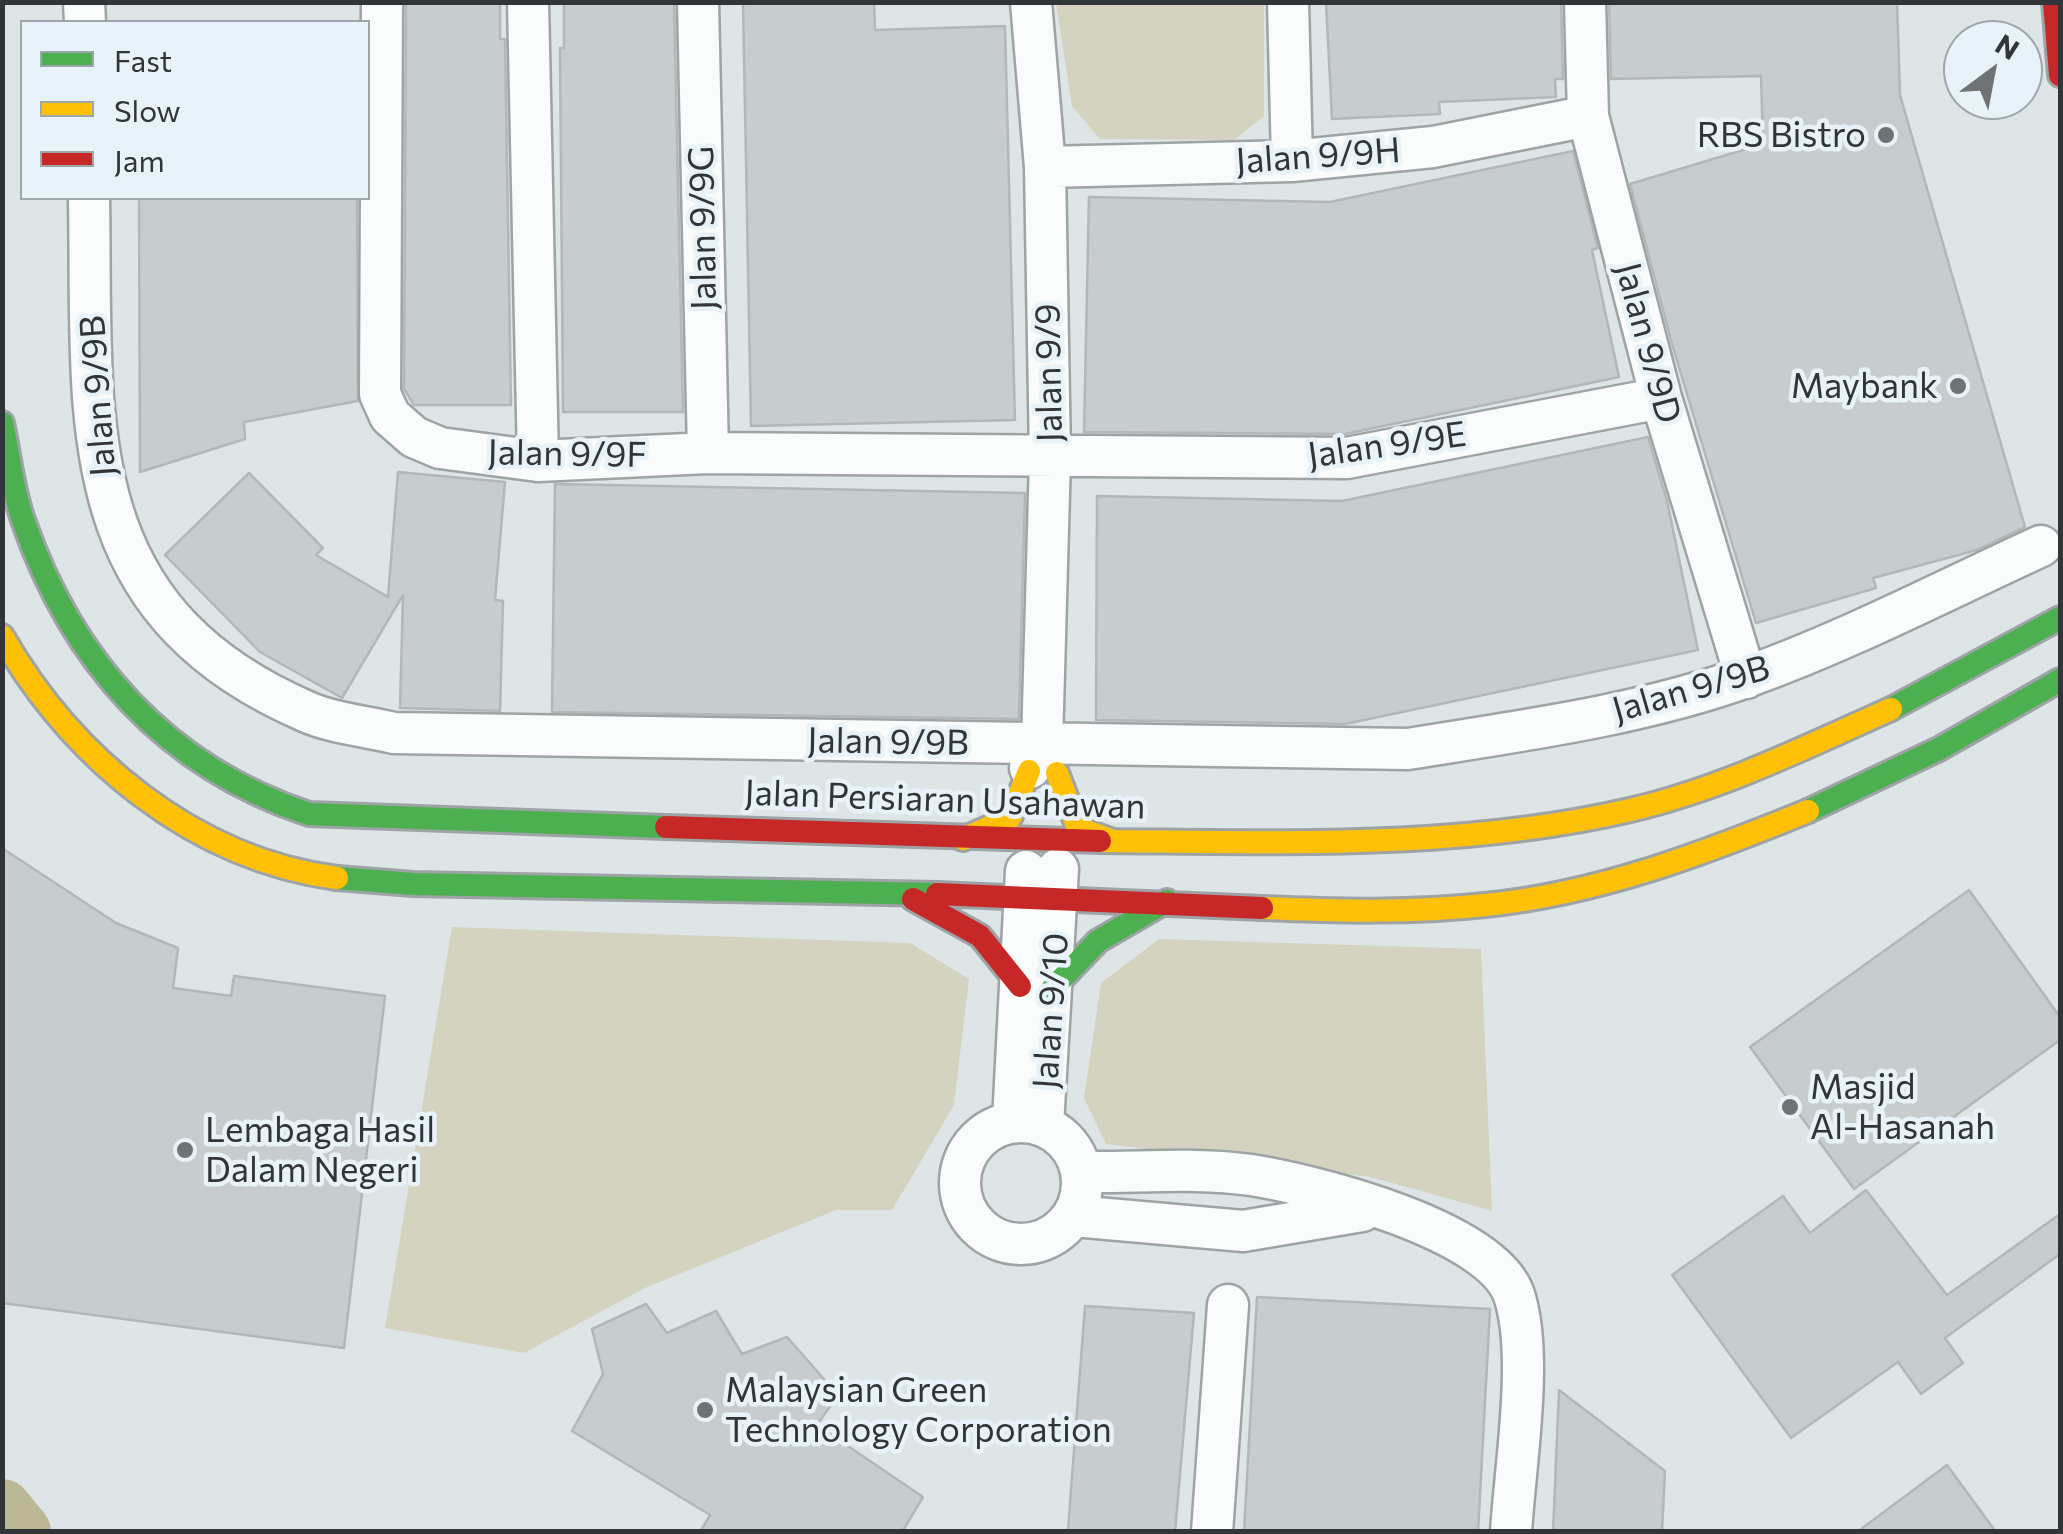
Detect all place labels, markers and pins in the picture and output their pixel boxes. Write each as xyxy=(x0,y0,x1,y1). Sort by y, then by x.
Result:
place label: RBS Bistro xyxy=(1697,114,1866,156)
marker: RBS Bistro xyxy=(1875,124,1897,146)
place label: Maybank xyxy=(1791,365,1938,407)
marker: Maybank xyxy=(1947,375,1969,397)
place label: Masjid Al-Hasanah xyxy=(1810,1066,1995,1148)
marker: Masjid Al-Hasanah xyxy=(1779,1096,1801,1118)
place label: Lembaga Hasil Dalam Negeri xyxy=(205,1109,435,1191)
marker: Lembaga Hasil Dalam Negeri xyxy=(174,1139,196,1161)
place label: Malaysian Green Technology Corporation xyxy=(725,1369,1112,1451)
marker: Malaysian Green Technology Corporation xyxy=(694,1399,716,1421)

